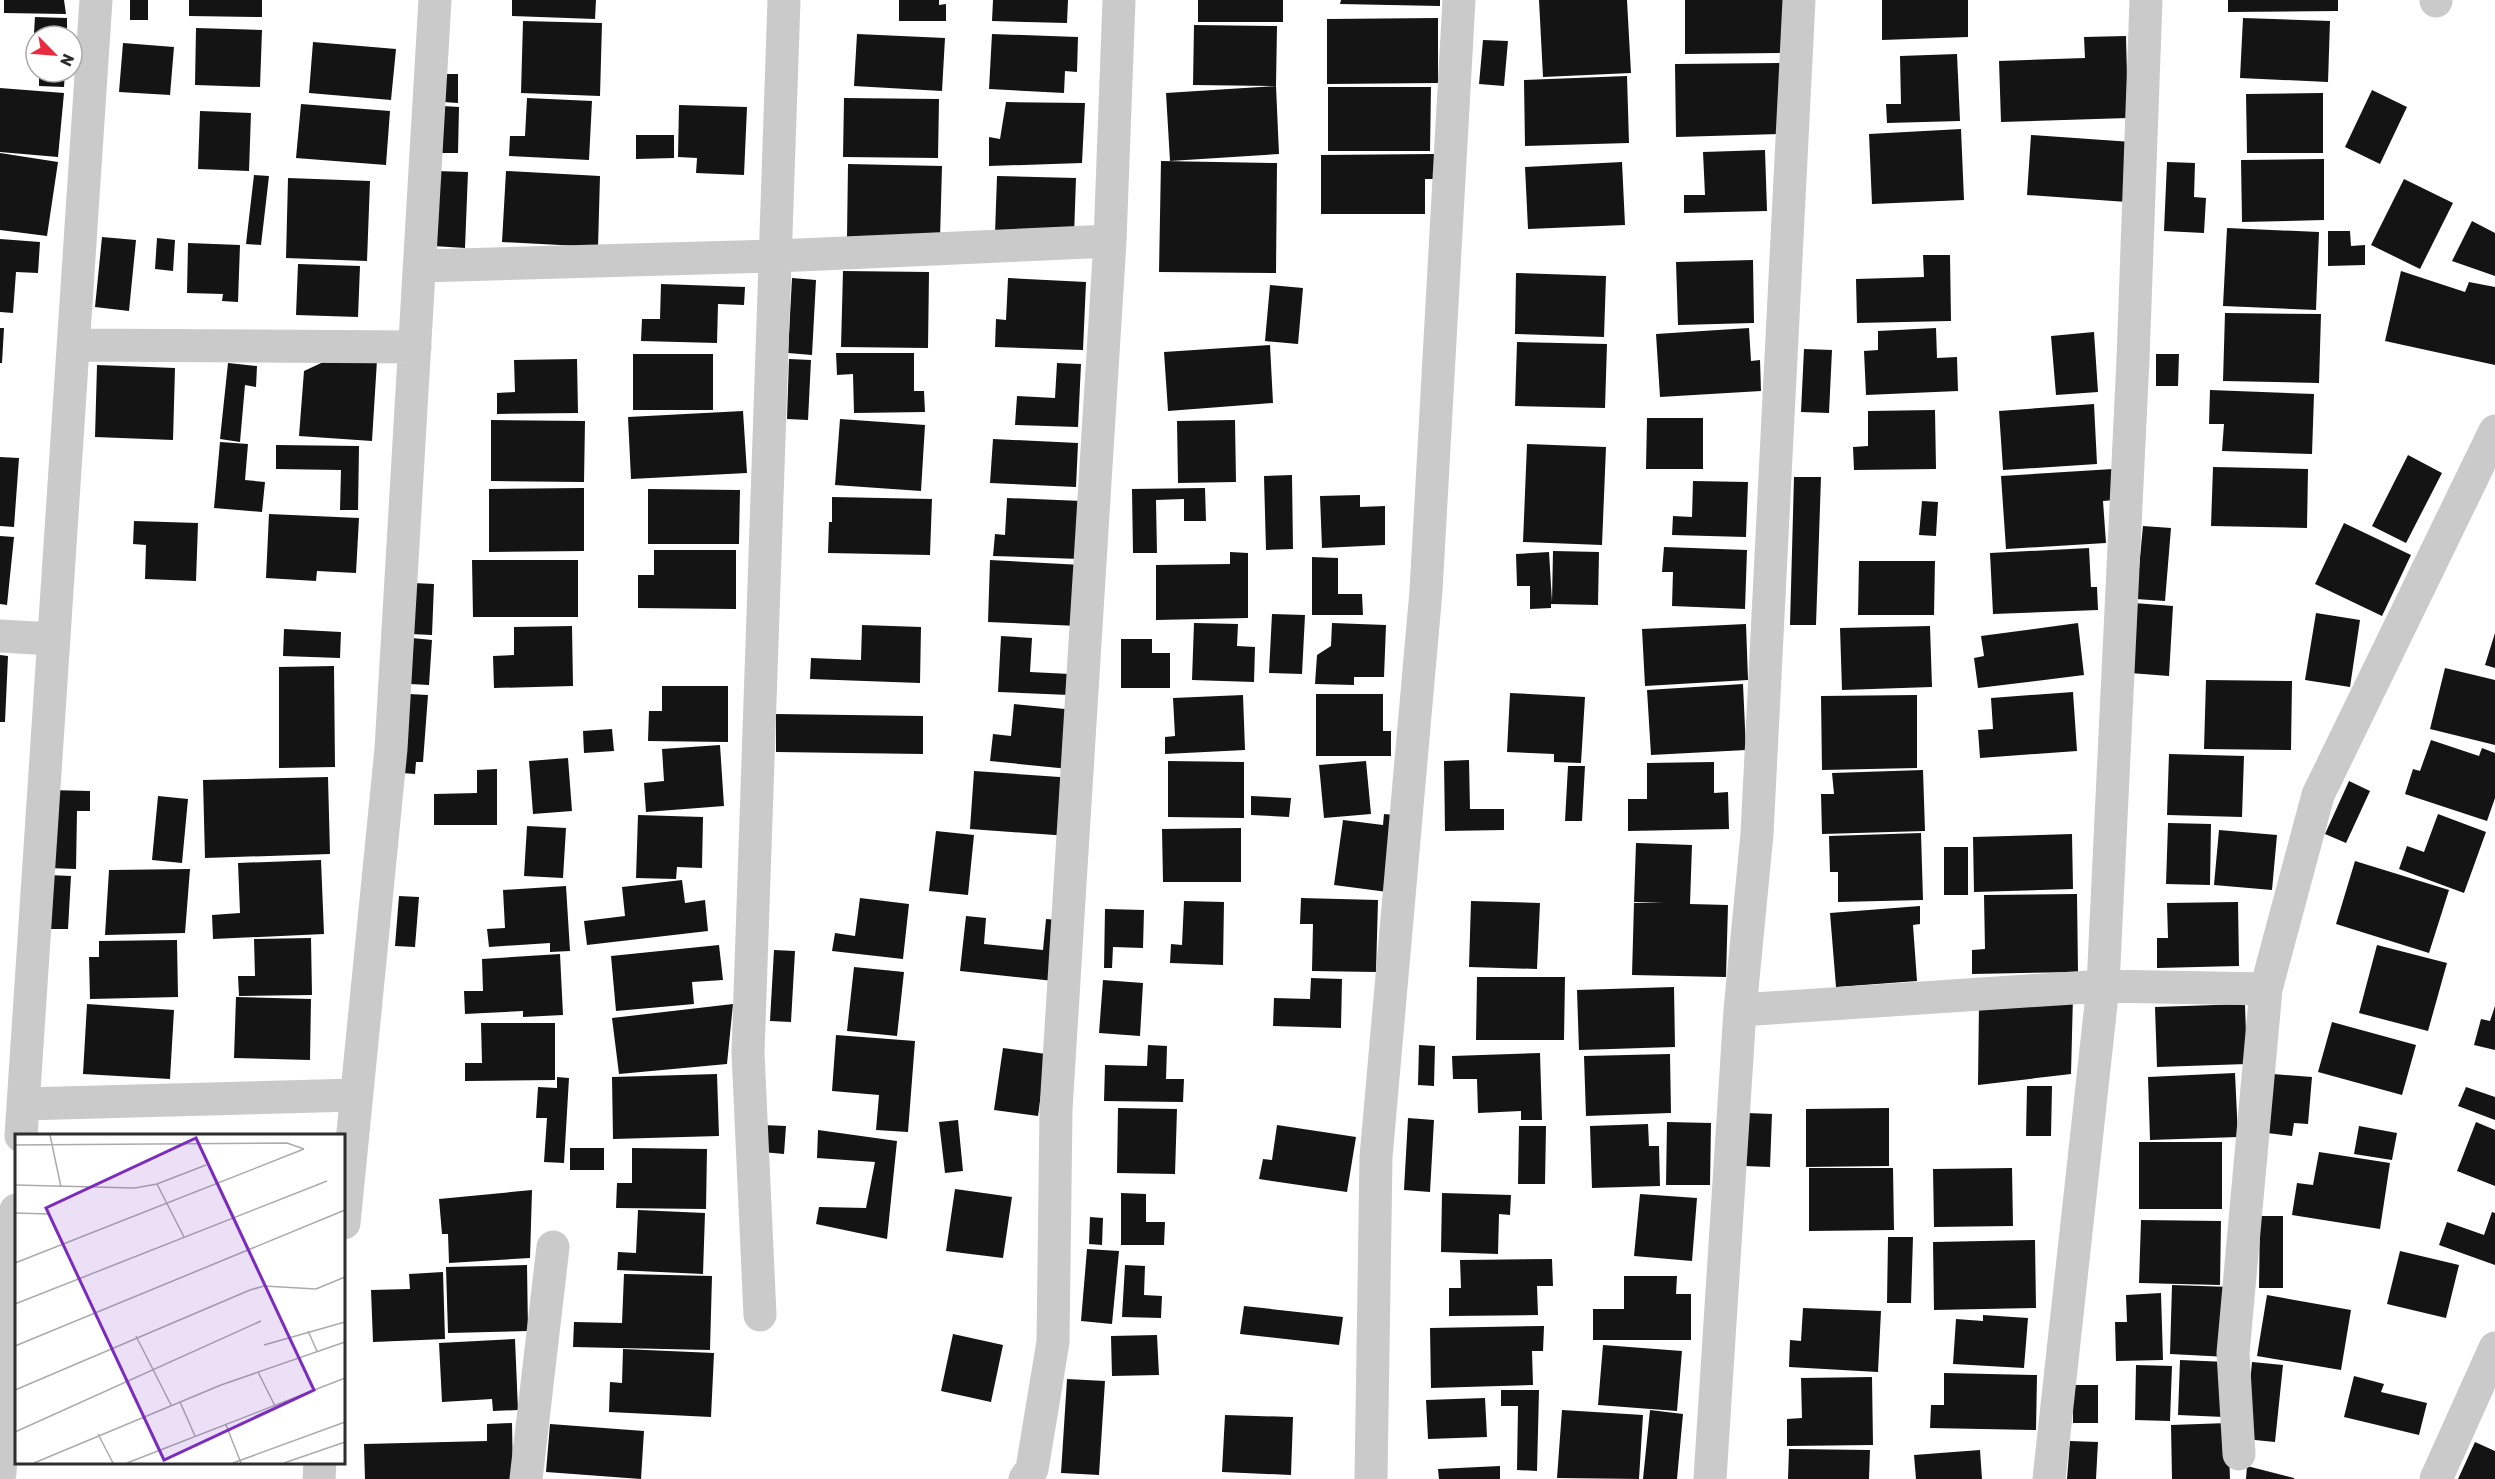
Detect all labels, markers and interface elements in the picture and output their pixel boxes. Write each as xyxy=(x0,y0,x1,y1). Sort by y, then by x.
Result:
north arrow xyxy=(24,24,84,84)
text: N xyxy=(56,51,78,69)
inset map xyxy=(15,1134,345,1464)

